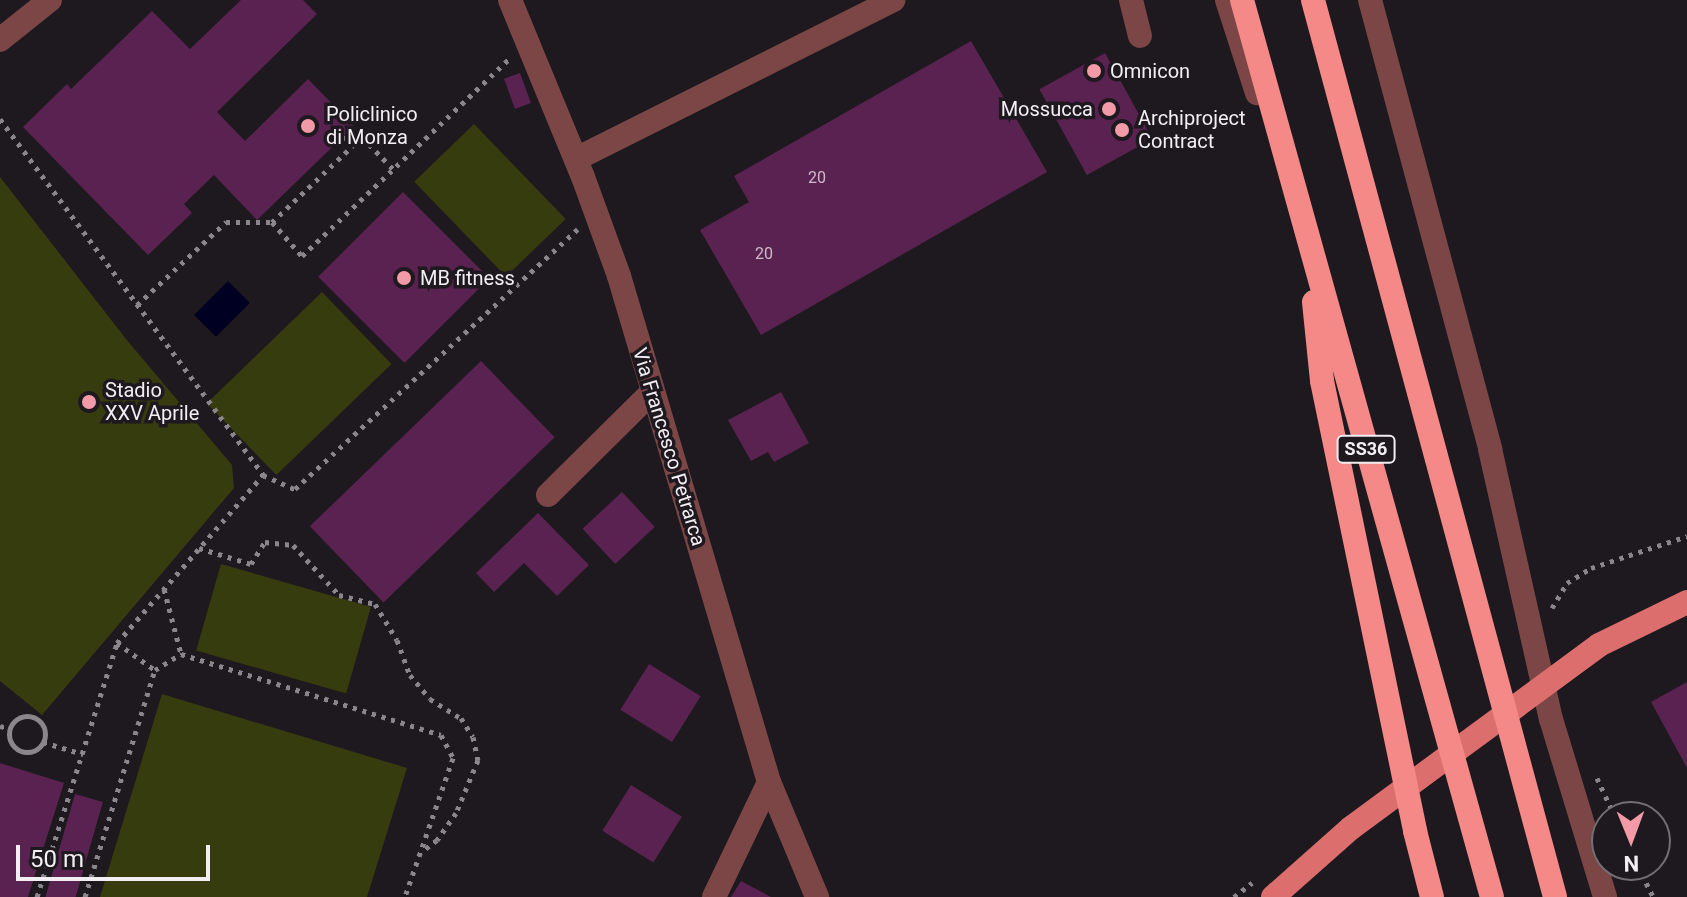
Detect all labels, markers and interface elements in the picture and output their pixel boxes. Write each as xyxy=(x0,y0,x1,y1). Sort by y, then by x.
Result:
place label: Omnicon xyxy=(1110,59,1190,83)
marker: Omnicon xyxy=(1085,62,1103,80)
place label: Mossucca xyxy=(1001,97,1093,121)
marker: Mossucca xyxy=(1100,100,1118,118)
place label: Policlinico di Monza xyxy=(326,102,418,149)
place label: Archiproject Contract xyxy=(1138,106,1246,153)
marker: Policlinico di Monza xyxy=(297,115,319,137)
marker: Archiproject Contract xyxy=(1113,121,1131,139)
house number: 20 xyxy=(808,168,826,188)
house number: 20 xyxy=(755,244,773,264)
place label: MB fitness xyxy=(420,266,515,290)
marker: MB fitness xyxy=(395,269,413,287)
street label: Via Francesco Petrarca xyxy=(627,345,711,549)
place label: Stadio XXV Aprile xyxy=(105,378,199,425)
marker: Stadio XXV Aprile xyxy=(80,393,98,411)
road number: SS36 xyxy=(1336,435,1396,463)
north arrow xyxy=(1591,801,1671,881)
scale bar xyxy=(20,829,214,879)
text: 50 m xyxy=(30,845,84,873)
text: N xyxy=(1623,851,1639,876)

